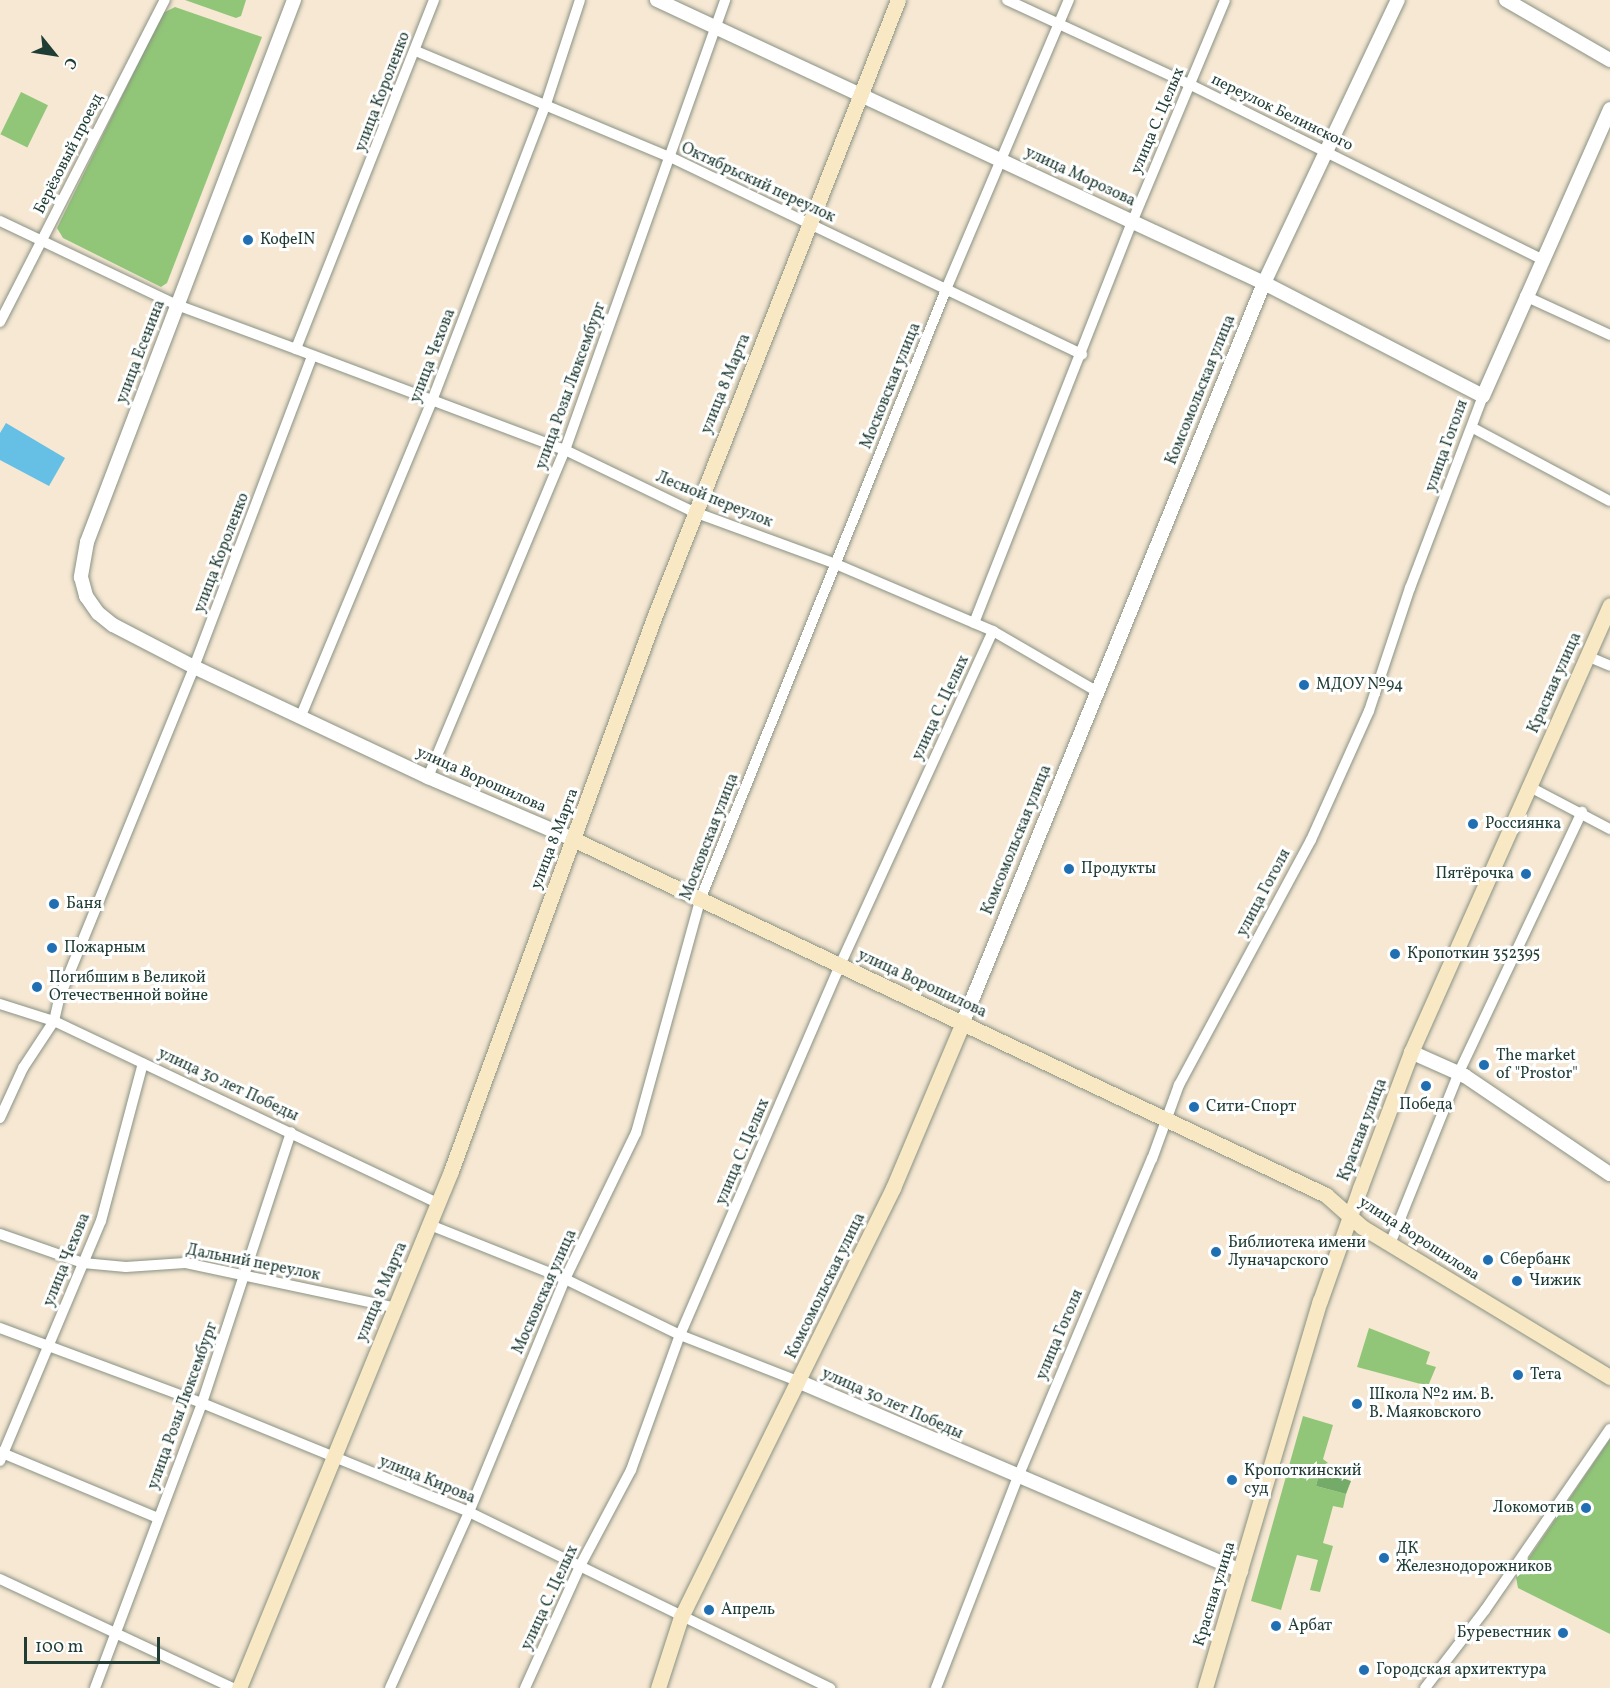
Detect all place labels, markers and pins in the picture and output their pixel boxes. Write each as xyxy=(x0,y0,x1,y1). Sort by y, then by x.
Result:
place label: КофеIN xyxy=(260,230,315,250)
marker: КофеIN xyxy=(241,233,255,247)
place label: МДОУ №94 xyxy=(1316,675,1404,695)
marker: МДОУ №94 xyxy=(1297,678,1311,692)
place label: Россиянка xyxy=(1485,814,1561,834)
marker: Россиянка xyxy=(1466,817,1480,831)
place label: Продукты xyxy=(1081,859,1156,879)
marker: Продукты xyxy=(1062,862,1076,876)
place label: Пятёрочка xyxy=(1436,864,1514,884)
marker: Пятёрочка xyxy=(1519,867,1533,881)
place label: Баня xyxy=(66,894,102,914)
marker: Баня xyxy=(47,897,61,911)
place label: Пожарным xyxy=(64,938,145,958)
marker: Пожарным xyxy=(45,941,59,955)
place label: Кропоткин 352395 xyxy=(1407,944,1540,964)
marker: Кропоткин 352395 xyxy=(1388,947,1402,961)
place label: Погибшим в Великой Отечественной войне xyxy=(49,968,208,1006)
marker: Погибшим в Великой Отечественной войне xyxy=(30,980,44,994)
place label: The market of "Prostor" xyxy=(1496,1046,1576,1084)
marker: The market of "Prostor" xyxy=(1477,1058,1491,1072)
marker: Победа xyxy=(1419,1079,1433,1093)
place label: Победа xyxy=(1399,1095,1453,1115)
place label: Сити-Спорт xyxy=(1206,1097,1296,1117)
marker: Сити-Спорт xyxy=(1187,1100,1201,1114)
place label: Библиотека имени Луначарского xyxy=(1228,1233,1366,1271)
marker: Библиотека имени Луначарского xyxy=(1209,1245,1223,1259)
place label: Сбербанк xyxy=(1500,1250,1570,1270)
marker: Сбербанк xyxy=(1481,1253,1495,1267)
place label: Чижик xyxy=(1529,1271,1581,1291)
marker: Чижик xyxy=(1510,1274,1524,1288)
place label: Тета xyxy=(1530,1365,1562,1385)
marker: Тета xyxy=(1511,1368,1525,1382)
place label: Школа №2 им. В. В. Маяковского xyxy=(1369,1385,1494,1423)
marker: Школа №2 им. В. В. Маяковского xyxy=(1350,1397,1364,1411)
place label: Кропоткинский суд xyxy=(1244,1461,1361,1499)
marker: Кропоткинский суд xyxy=(1225,1473,1239,1487)
place label: Локомотив xyxy=(1493,1498,1574,1518)
marker: Локомотив xyxy=(1579,1501,1593,1515)
place label: ДК Железнодорожников xyxy=(1396,1539,1552,1577)
marker: ДК Железнодорожников xyxy=(1377,1551,1391,1565)
place label: Апрель xyxy=(721,1600,775,1620)
marker: Апрель xyxy=(702,1603,716,1617)
place label: Арбат xyxy=(1288,1616,1332,1636)
marker: Арбат xyxy=(1269,1619,1283,1633)
place label: Буревестник xyxy=(1457,1623,1551,1643)
marker: Буревестник xyxy=(1556,1626,1570,1640)
place label: Городская архитектура xyxy=(1376,1660,1547,1680)
marker: Городская архитектура xyxy=(1357,1663,1371,1677)

